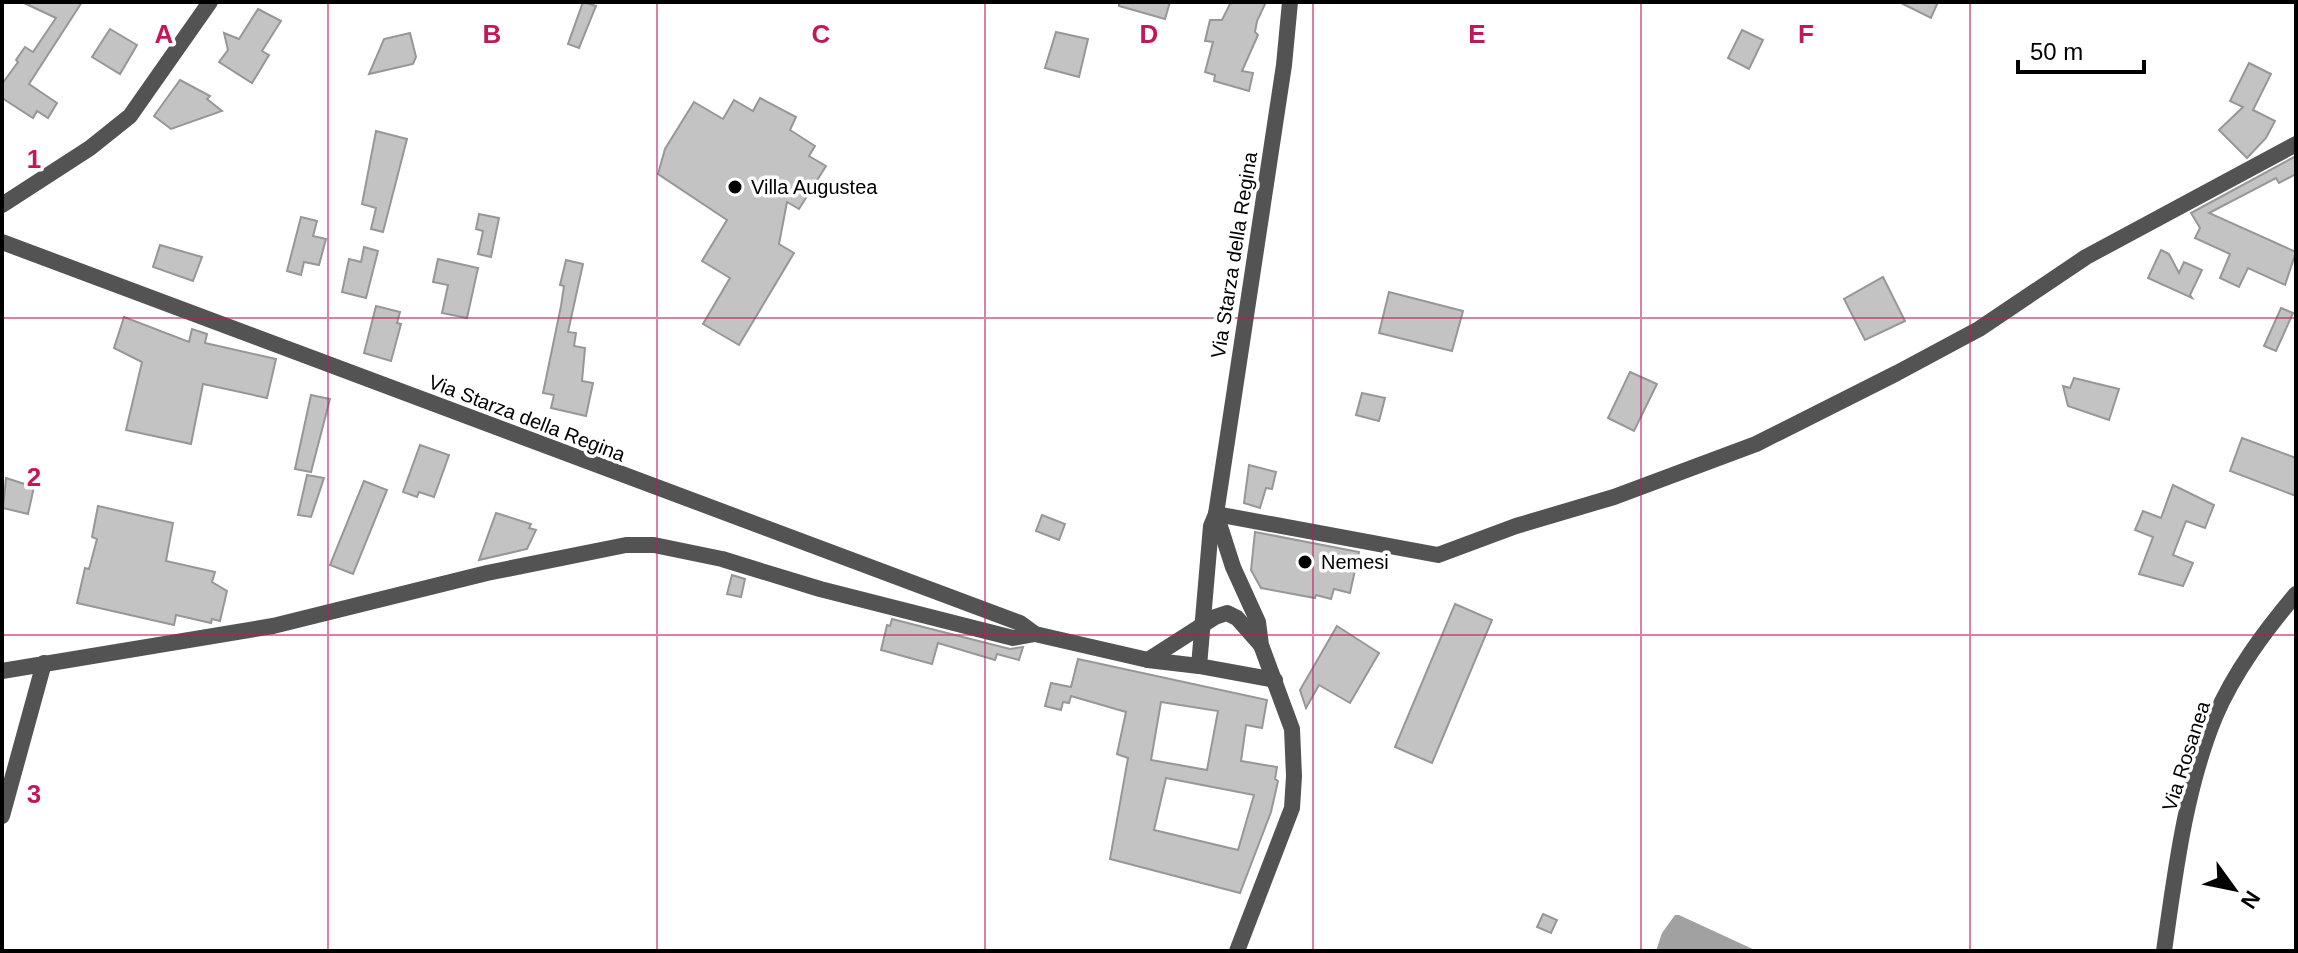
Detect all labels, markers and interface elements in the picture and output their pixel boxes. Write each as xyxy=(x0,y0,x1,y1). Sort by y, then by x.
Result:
text: A xyxy=(155,19,174,49)
text: B xyxy=(483,19,501,49)
text: C xyxy=(812,19,831,49)
text: D xyxy=(1140,19,1158,49)
text: E xyxy=(1468,19,1486,49)
text: F xyxy=(1798,19,1814,49)
scale bar xyxy=(2018,24,2144,74)
text: 50 m xyxy=(2030,38,2083,65)
text: 1 xyxy=(27,144,41,174)
street label: Via Starza della Regina xyxy=(1207,149,1261,360)
place label: Villa Augustea xyxy=(751,176,878,198)
marker: Villa Augustea xyxy=(726,178,744,196)
street label: Via Starza della Regina xyxy=(426,370,629,466)
text: 2 xyxy=(27,462,41,492)
place label: Nemesi xyxy=(1321,551,1389,573)
marker: Nemesi xyxy=(1296,553,1314,571)
street label: Via Rosanea xyxy=(2158,697,2214,814)
text: 3 xyxy=(27,779,41,809)
north arrow xyxy=(2194,849,2274,929)
text: N xyxy=(2236,886,2265,913)

